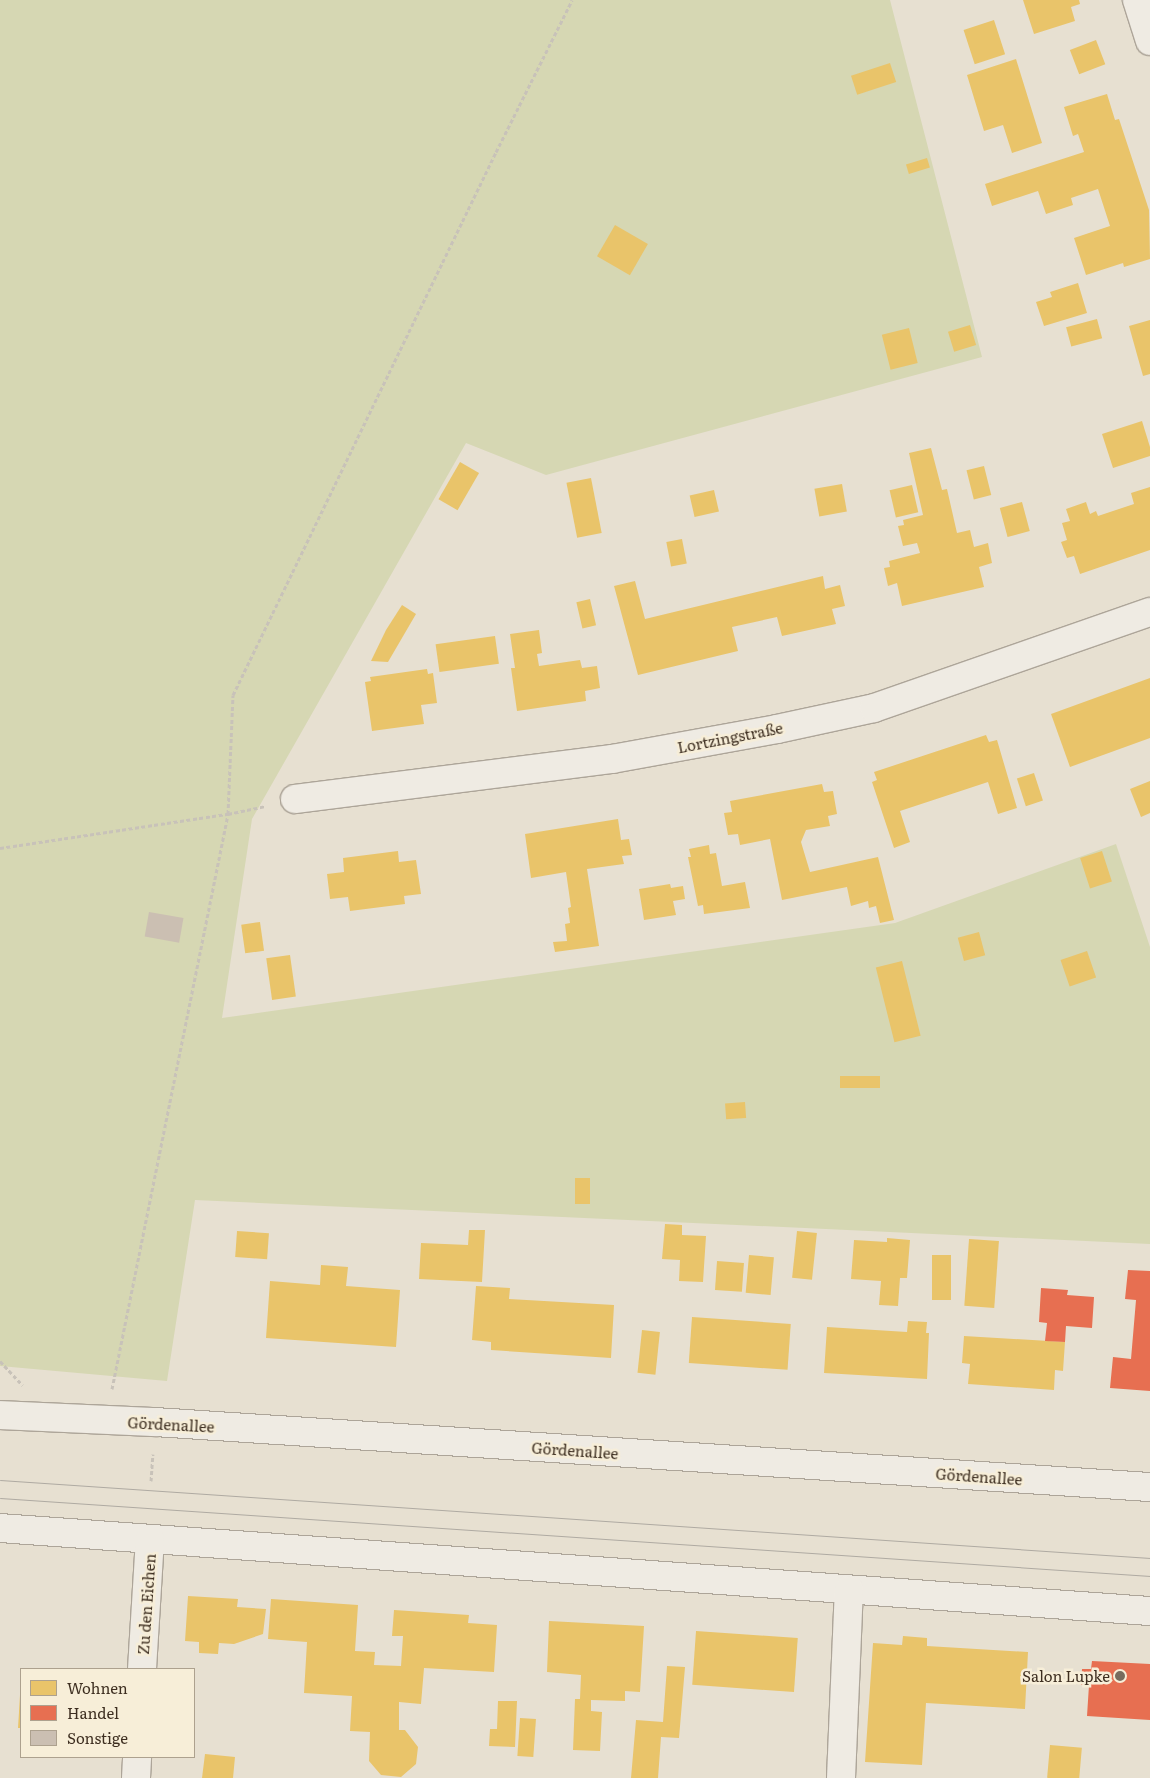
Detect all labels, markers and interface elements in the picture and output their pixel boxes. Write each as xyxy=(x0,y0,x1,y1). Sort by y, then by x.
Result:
street label: Lortzingstraße xyxy=(676,718,784,756)
street label: Gördenallee xyxy=(127,1413,215,1435)
street label: Gördenallee xyxy=(531,1438,619,1462)
street label: Gördenallee xyxy=(935,1464,1023,1488)
street label: Zu den Eichen xyxy=(133,1553,159,1655)
place label: Salon Lupke xyxy=(1022,1667,1110,1685)
legend xyxy=(20,1668,195,1758)
marker: Salon Lupke xyxy=(1114,1670,1126,1682)
text: Wohnen xyxy=(67,1676,128,1699)
text: Handel xyxy=(67,1701,119,1724)
text: Sonstige xyxy=(67,1726,128,1749)

